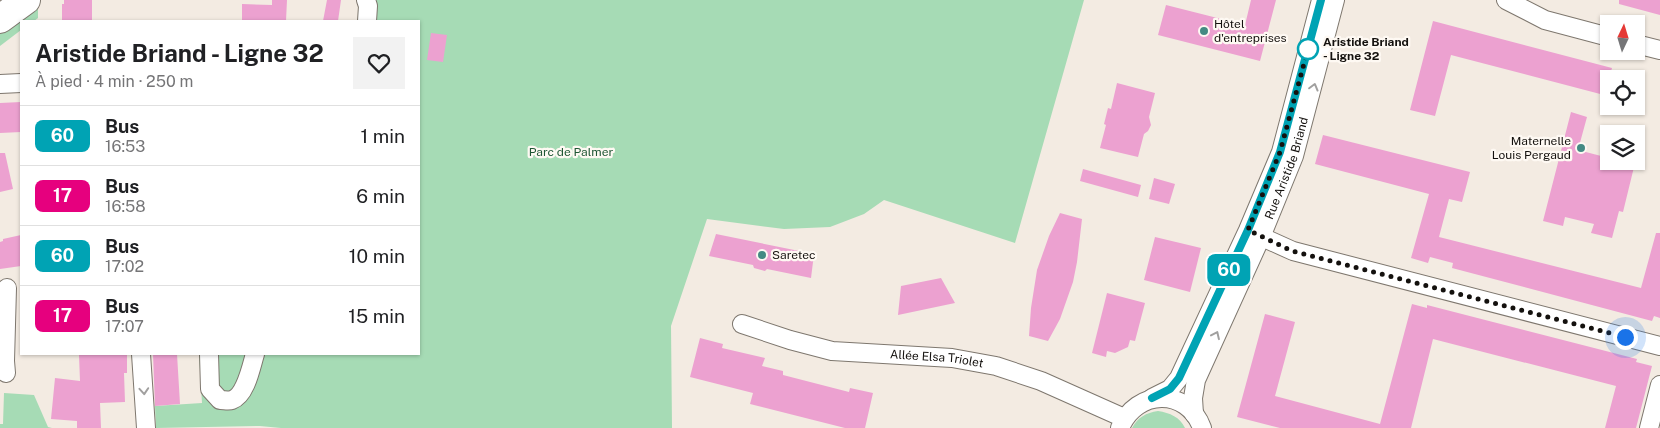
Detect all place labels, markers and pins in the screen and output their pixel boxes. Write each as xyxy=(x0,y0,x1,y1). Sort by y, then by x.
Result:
place label: Hôtel d'entreprises xyxy=(1214,17,1287,45)
marker: Hôtel d'entreprises xyxy=(1198,25,1210,37)
place label: Aristide Briand - Ligne 32 xyxy=(1323,35,1409,63)
marker: Aristide Briand - Ligne 32 xyxy=(1297,38,1319,60)
place label: Maternelle Louis Pergaud xyxy=(1492,134,1571,162)
marker: Maternelle Louis Pergaud xyxy=(1575,142,1587,154)
place label: Saretec xyxy=(772,248,816,262)
marker: Saretec xyxy=(756,249,768,261)

